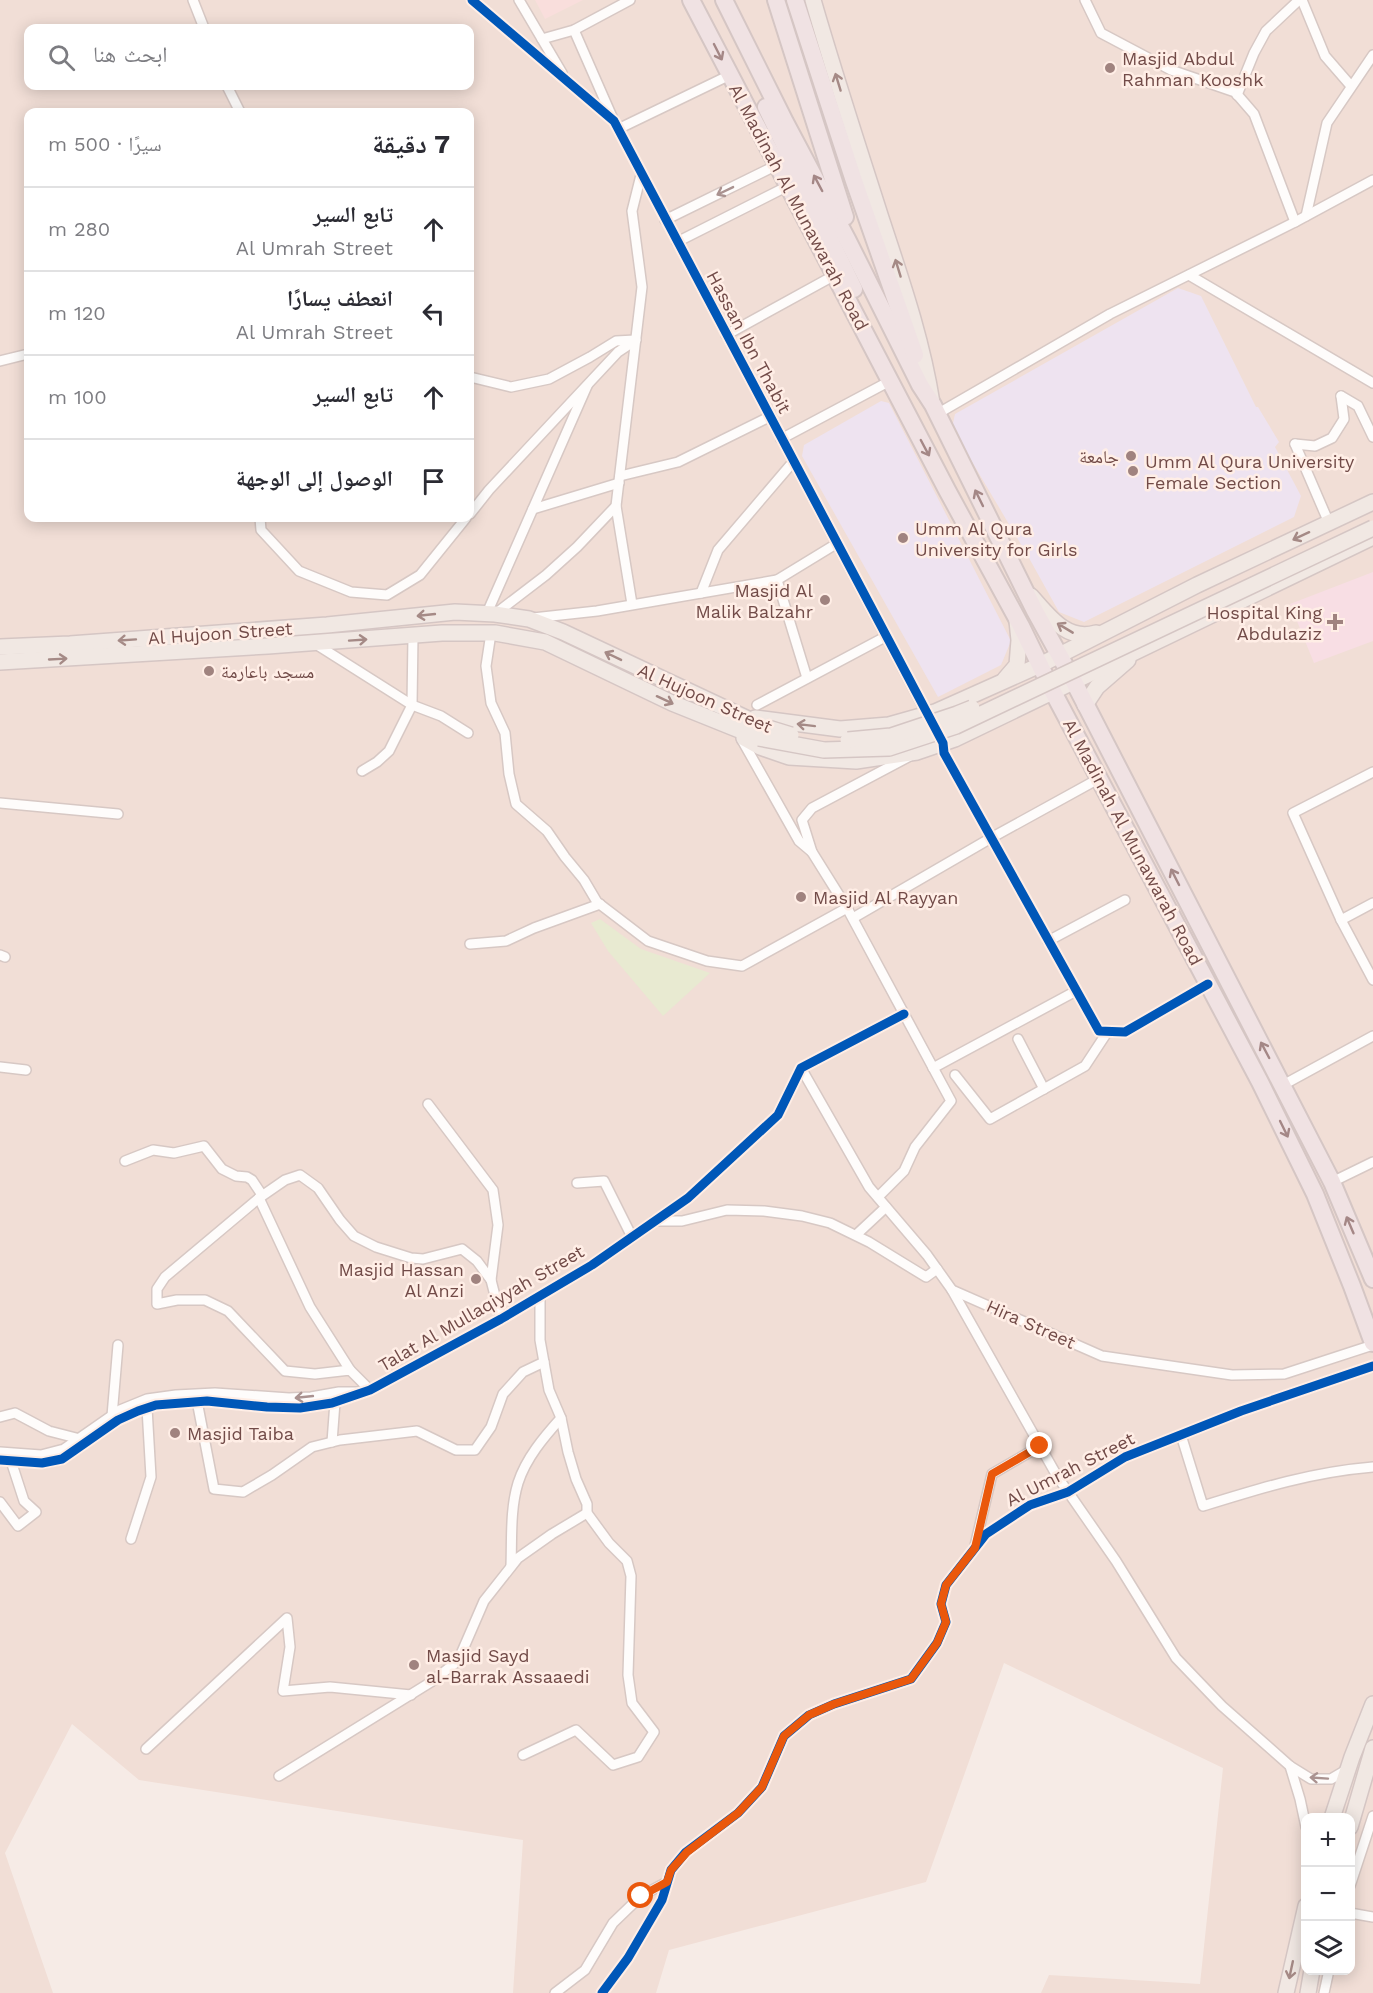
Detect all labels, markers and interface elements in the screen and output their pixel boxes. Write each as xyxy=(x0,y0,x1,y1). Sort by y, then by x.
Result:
search box xyxy=(24,24,474,90)
icon: search xyxy=(45,41,78,74)
text: ابحث هنا xyxy=(93,42,168,67)
one-way arrow xyxy=(713,43,724,61)
place label: Masjid Abdul Rahman Kooshk xyxy=(1122,48,1263,90)
marker: Masjid Abdul Rahman Kooshk xyxy=(1103,61,1117,75)
one-way arrow xyxy=(832,73,843,92)
street label: Al Madinah Al Munawarah Road xyxy=(725,80,873,334)
text: 7 دقيقة xyxy=(372,129,450,159)
text: سيرًا · 500 m xyxy=(48,132,162,156)
one-way arrow xyxy=(812,175,823,193)
one-way arrow xyxy=(716,185,734,197)
text: تابع السير xyxy=(313,202,393,227)
icon: ahead xyxy=(417,213,450,246)
text: 280 m xyxy=(48,217,110,241)
text: Al Umrah Street xyxy=(236,236,393,260)
one-way arrow xyxy=(892,259,903,278)
street label: Hassan Ibn Thabit xyxy=(703,267,796,417)
text: انعطف يسارًا xyxy=(287,286,393,311)
icon: left xyxy=(417,297,450,330)
text: 120 m xyxy=(48,301,106,325)
text: Al Umrah Street xyxy=(236,320,393,344)
icon: ahead xyxy=(417,381,450,414)
text: تابع السير xyxy=(313,382,393,407)
text: 100 m xyxy=(48,385,107,409)
one-way arrow xyxy=(919,439,931,456)
place label: جامعة xyxy=(1079,446,1119,467)
marker: جامعة xyxy=(1124,449,1138,463)
place label: Umm Al Qura University Female Section xyxy=(1145,451,1355,493)
marker: Umm Al Qura University Female Section xyxy=(1126,464,1140,478)
icon: arrive xyxy=(417,465,450,498)
text: الوصول إلى الوجهة xyxy=(236,466,393,491)
one-way arrow xyxy=(972,490,984,508)
place label: Umm Al Qura University for Girls xyxy=(915,518,1078,560)
marker: Umm Al Qura University for Girls xyxy=(896,531,910,545)
one-way arrow xyxy=(1293,531,1311,543)
place label: Masjid Al Malik Balzahr xyxy=(696,580,813,622)
marker: Masjid Al Malik Balzahr xyxy=(818,593,832,607)
place label: Hospital King Abdulaziz xyxy=(1207,602,1322,644)
one-way arrow xyxy=(417,610,437,621)
marker: Hospital King Abdulaziz xyxy=(1326,613,1344,631)
street label: Al Hujoon Street xyxy=(147,617,293,649)
one-way arrow xyxy=(1057,622,1074,634)
one-way arrow xyxy=(347,634,367,645)
one-way arrow xyxy=(118,635,138,646)
one-way arrow xyxy=(604,650,622,662)
one-way arrow xyxy=(48,653,68,664)
street label: Al Hujoon Street xyxy=(635,659,776,737)
place label: مسجد باعارمة xyxy=(221,661,314,682)
marker: مسجد باعارمة xyxy=(202,664,216,678)
one-way arrow xyxy=(655,694,673,706)
street label: Al Madinah Al Munawarah Road xyxy=(1059,715,1207,969)
one-way arrow xyxy=(797,719,817,730)
one-way arrow xyxy=(1168,868,1180,886)
place label: Masjid Al Rayyan xyxy=(813,887,958,908)
marker: Masjid Al Rayyan xyxy=(794,890,808,904)
one-way arrow xyxy=(1259,1041,1270,1059)
one-way arrow xyxy=(1278,1120,1290,1138)
one-way arrow xyxy=(1344,1216,1355,1234)
street label: Talat Al Mullaqiyyah Street xyxy=(374,1240,588,1376)
place label: Masjid Hassan Al Anzi xyxy=(338,1259,464,1301)
marker: Masjid Hassan Al Anzi xyxy=(469,1272,483,1286)
street label: Hira Street xyxy=(983,1295,1079,1353)
one-way arrow xyxy=(295,1392,315,1403)
place label: Masjid Taiba xyxy=(187,1423,294,1444)
marker: Masjid Taiba xyxy=(168,1426,182,1440)
street label: Al Umrah Street xyxy=(1002,1427,1138,1510)
route end xyxy=(1026,1432,1052,1458)
place label: Masjid Sayd al-Barrak Assaaedi xyxy=(426,1645,590,1687)
marker: Masjid Sayd al-Barrak Assaaedi xyxy=(407,1658,421,1672)
one-way arrow xyxy=(1310,1773,1329,1784)
map controls xyxy=(1301,1813,1355,1975)
button: + xyxy=(1301,1813,1355,1867)
button: − xyxy=(1301,1867,1355,1921)
route start xyxy=(627,1882,653,1908)
button: layers xyxy=(1301,1921,1355,1975)
one-way arrow xyxy=(1284,1960,1296,1979)

